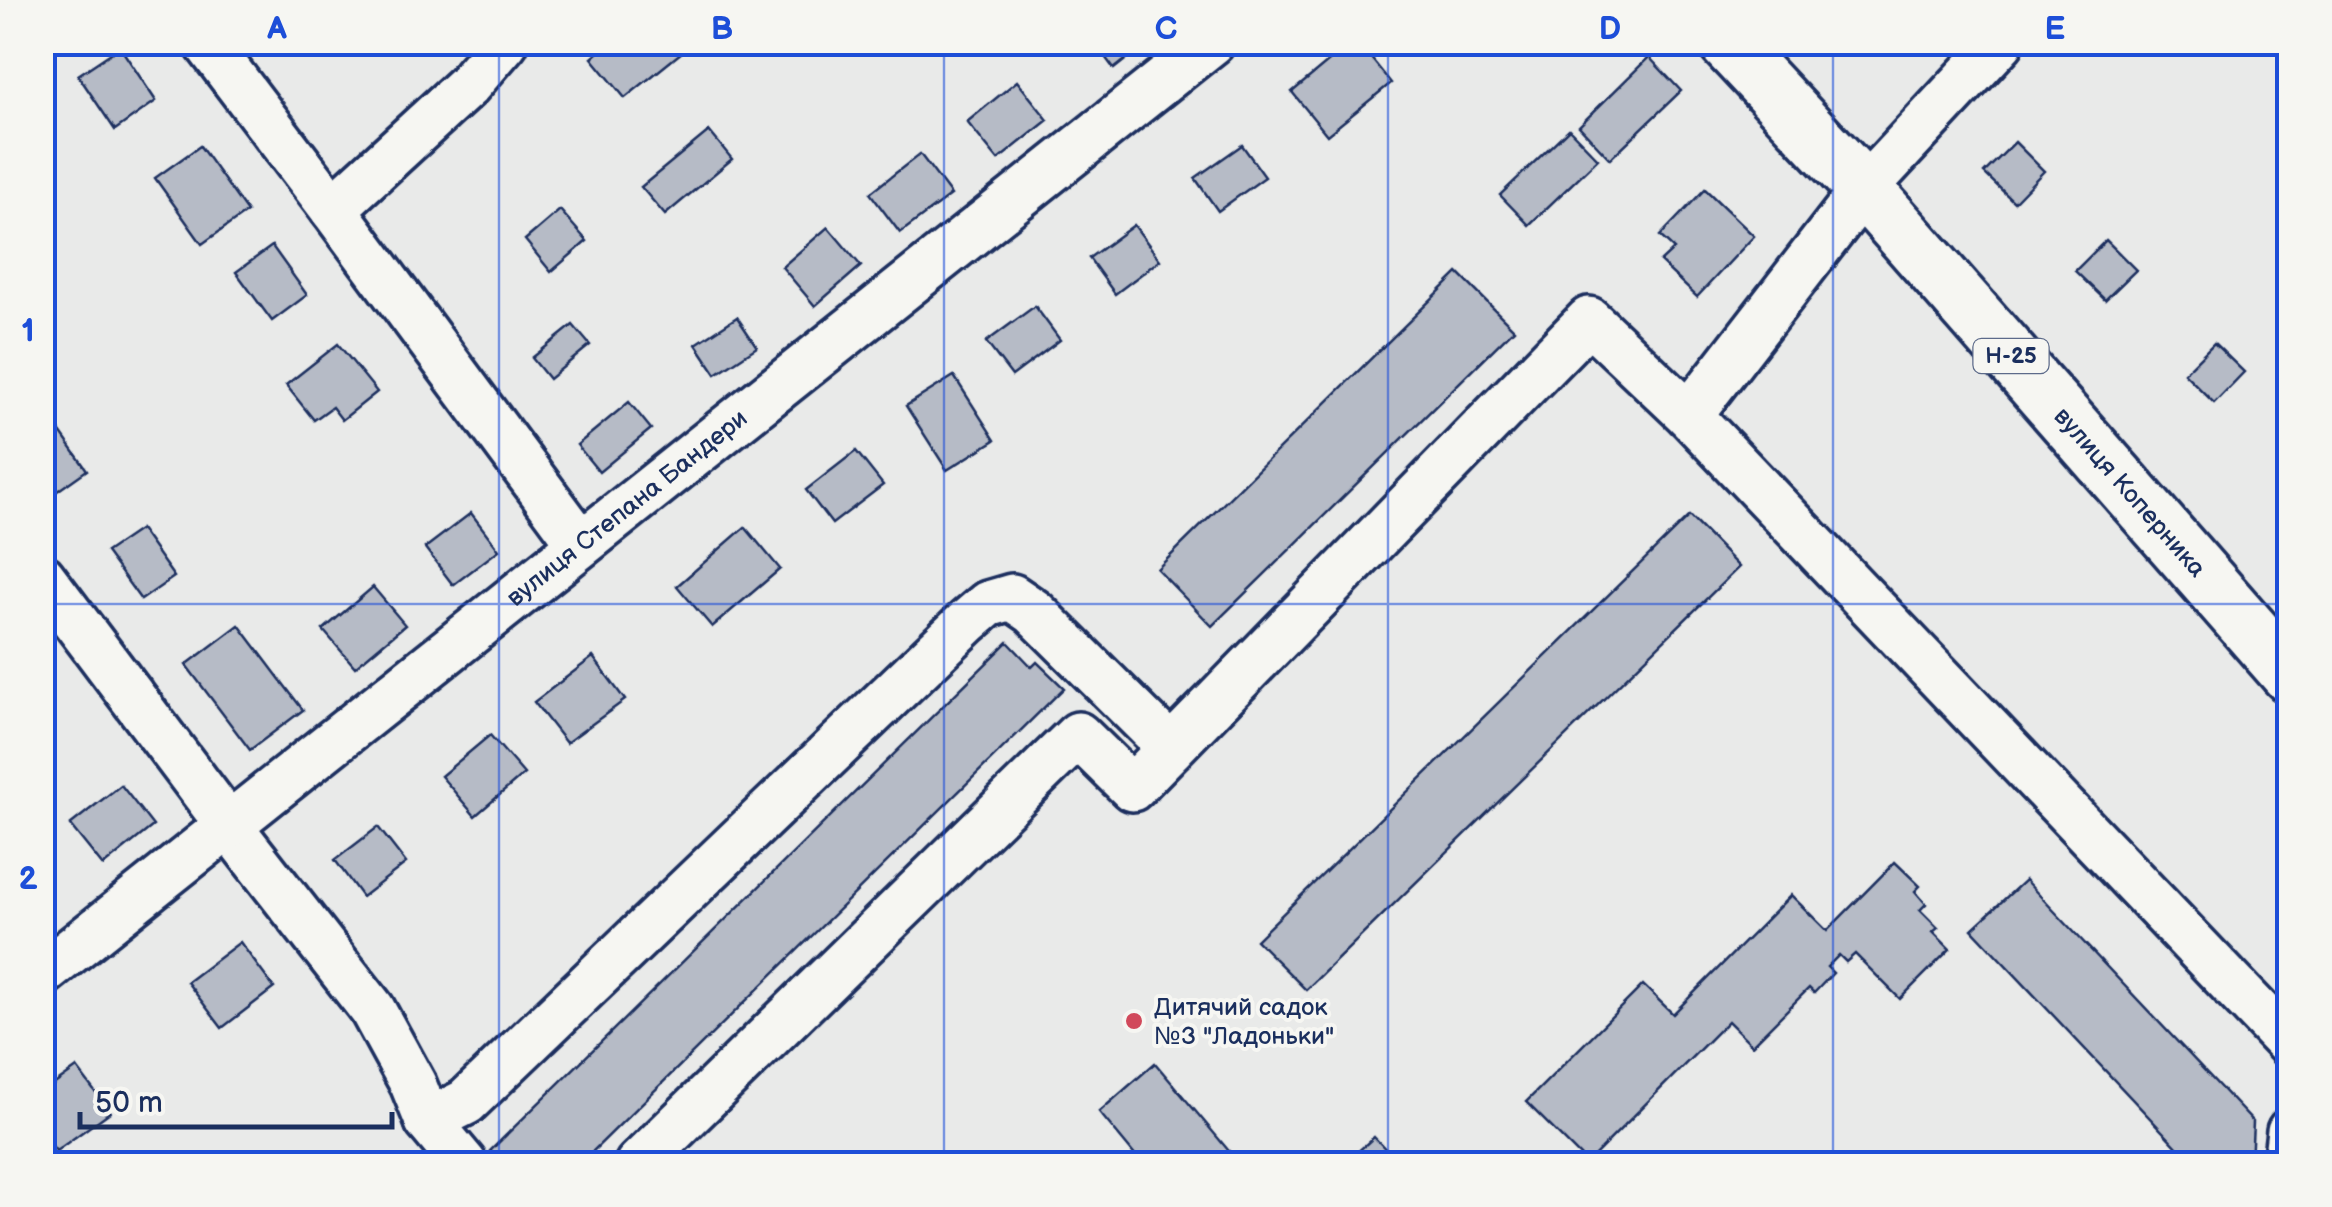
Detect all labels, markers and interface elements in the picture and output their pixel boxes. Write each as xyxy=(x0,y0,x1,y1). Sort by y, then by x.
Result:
text: A xyxy=(266,10,287,49)
text: B xyxy=(711,10,733,49)
text: C xyxy=(1155,10,1177,49)
text: D xyxy=(1599,10,1621,49)
text: E xyxy=(2045,10,2065,49)
text: 1 xyxy=(21,312,35,351)
road number: Н-25 xyxy=(1974,339,2048,373)
street label: вулиця Коперника xyxy=(2047,401,2213,584)
street label: вулиця Степана Бандери xyxy=(500,403,754,613)
text: 2 xyxy=(18,860,38,899)
place label: Дитячий садок №3 "Ладоньки" xyxy=(1154,992,1334,1052)
marker: Дитячий садок №3 "Ладоньки" xyxy=(1123,1010,1145,1032)
scale bar xyxy=(80,1067,392,1129)
text: 50 m xyxy=(95,1085,163,1121)

